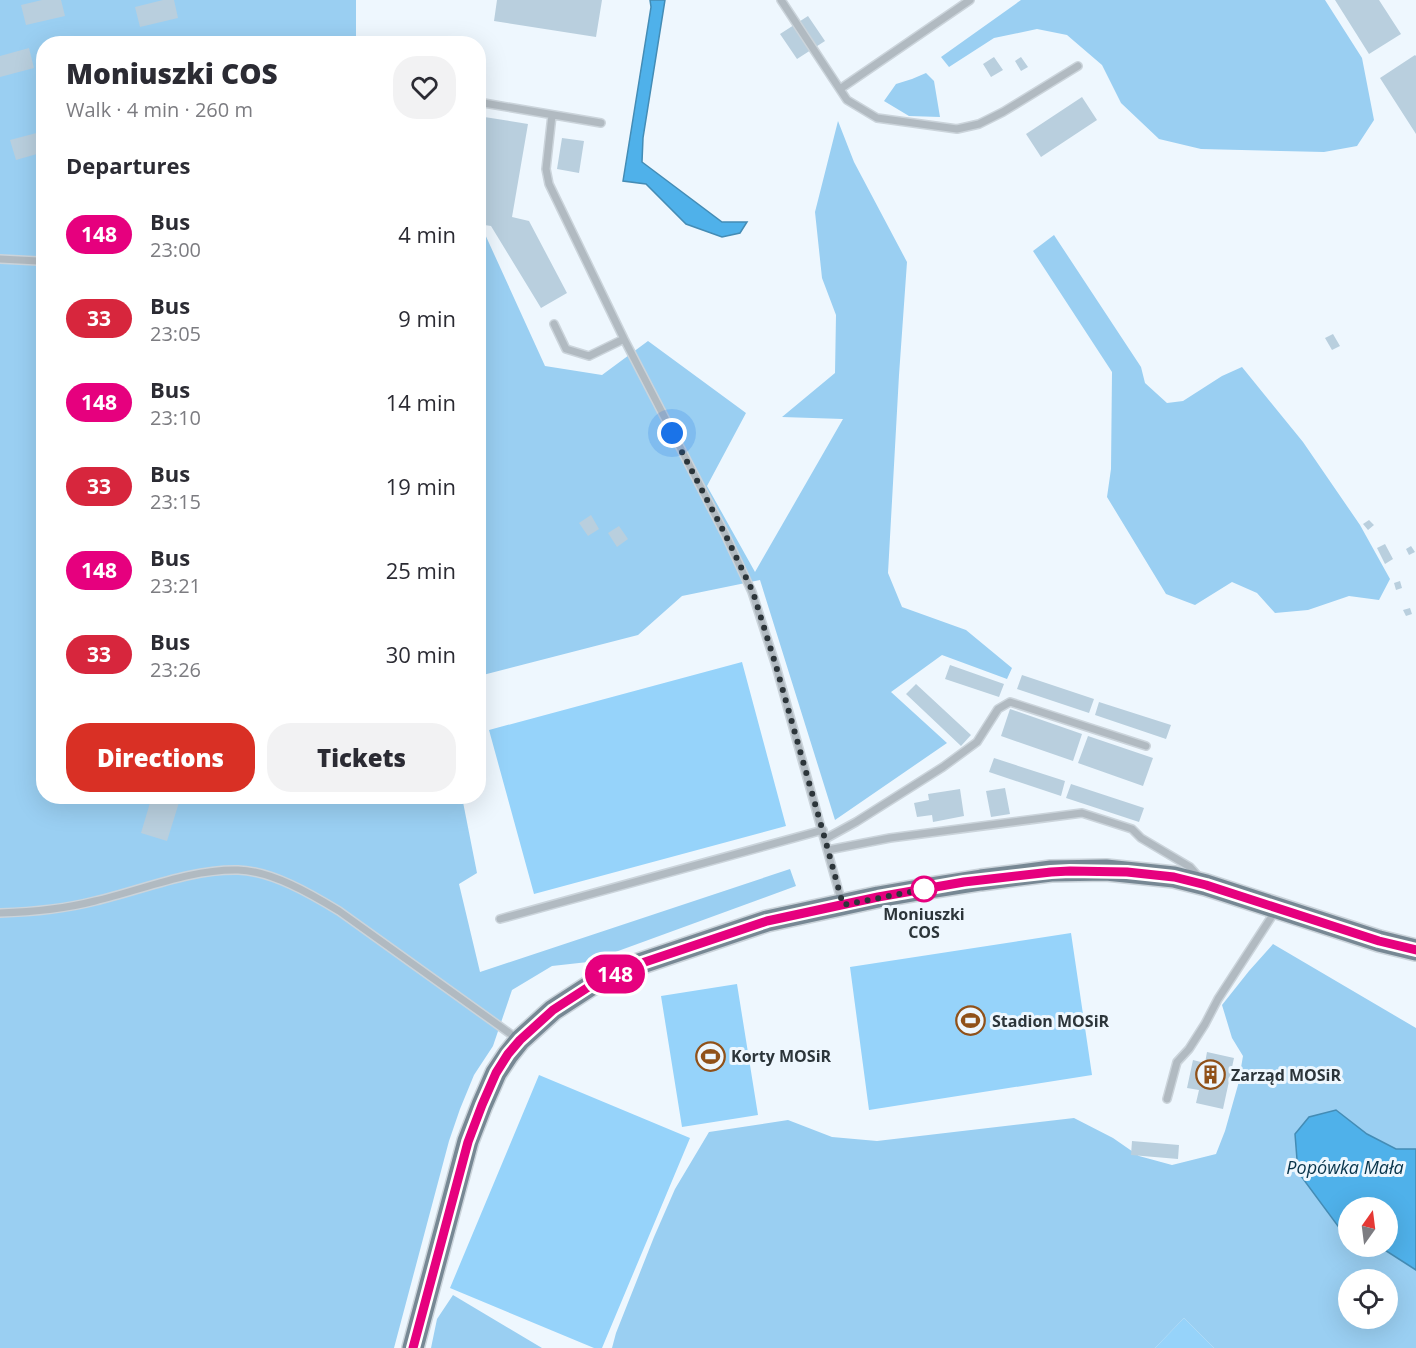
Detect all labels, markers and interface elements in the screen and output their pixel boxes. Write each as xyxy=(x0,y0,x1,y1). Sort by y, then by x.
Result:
text: Moniuszki COS xyxy=(66,54,278,92)
button: heart xyxy=(393,56,456,119)
text: Walk · 4 min · 260 m xyxy=(66,96,253,123)
text: Departures xyxy=(66,150,190,180)
text: Bus xyxy=(150,206,190,236)
text: 4 min xyxy=(398,219,456,249)
text: 148 xyxy=(81,220,117,248)
text: 23:00 xyxy=(150,236,201,263)
text: Bus xyxy=(150,290,190,320)
text: 9 min xyxy=(398,303,456,333)
text: 33 xyxy=(87,304,111,332)
text: 23:05 xyxy=(150,320,201,347)
text: Bus xyxy=(150,374,190,404)
text: 14 min xyxy=(386,387,456,417)
text: 148 xyxy=(81,388,117,416)
text: 23:10 xyxy=(150,404,201,431)
your location xyxy=(657,418,687,448)
text: Bus xyxy=(150,458,190,488)
text: 19 min xyxy=(386,471,456,501)
text: 33 xyxy=(87,472,111,500)
text: 23:15 xyxy=(150,488,201,515)
text: Bus xyxy=(150,542,190,572)
text: 25 min xyxy=(386,555,456,585)
text: 148 xyxy=(81,556,117,584)
text: 23:21 xyxy=(150,572,201,599)
text: Bus xyxy=(150,626,190,656)
text: 30 min xyxy=(386,639,456,669)
text: 33 xyxy=(87,640,111,668)
text: 23:26 xyxy=(150,656,201,683)
button: Directions xyxy=(66,723,255,792)
button: Tickets xyxy=(267,723,456,792)
marker: Moniuszki COS xyxy=(911,876,937,902)
place label: Moniuszki COS xyxy=(883,903,965,943)
line badge: 148 xyxy=(580,954,650,994)
text: 148 xyxy=(597,960,633,988)
sports icon: Stadion MOSiR xyxy=(955,1005,987,1037)
place label: Stadion MOSiR xyxy=(992,1010,1110,1032)
sports icon: Korty MOSiR xyxy=(694,1040,726,1072)
place label: Korty MOSiR xyxy=(731,1045,832,1067)
building icon: Zarząd MOSiR xyxy=(1194,1059,1226,1091)
place label: Zarząd MOSiR xyxy=(1231,1064,1341,1086)
water label: Popówka Mała xyxy=(1286,1155,1404,1179)
north arrow xyxy=(1338,1197,1398,1257)
map controls xyxy=(1338,1197,1398,1329)
button: locate xyxy=(1338,1269,1398,1329)

